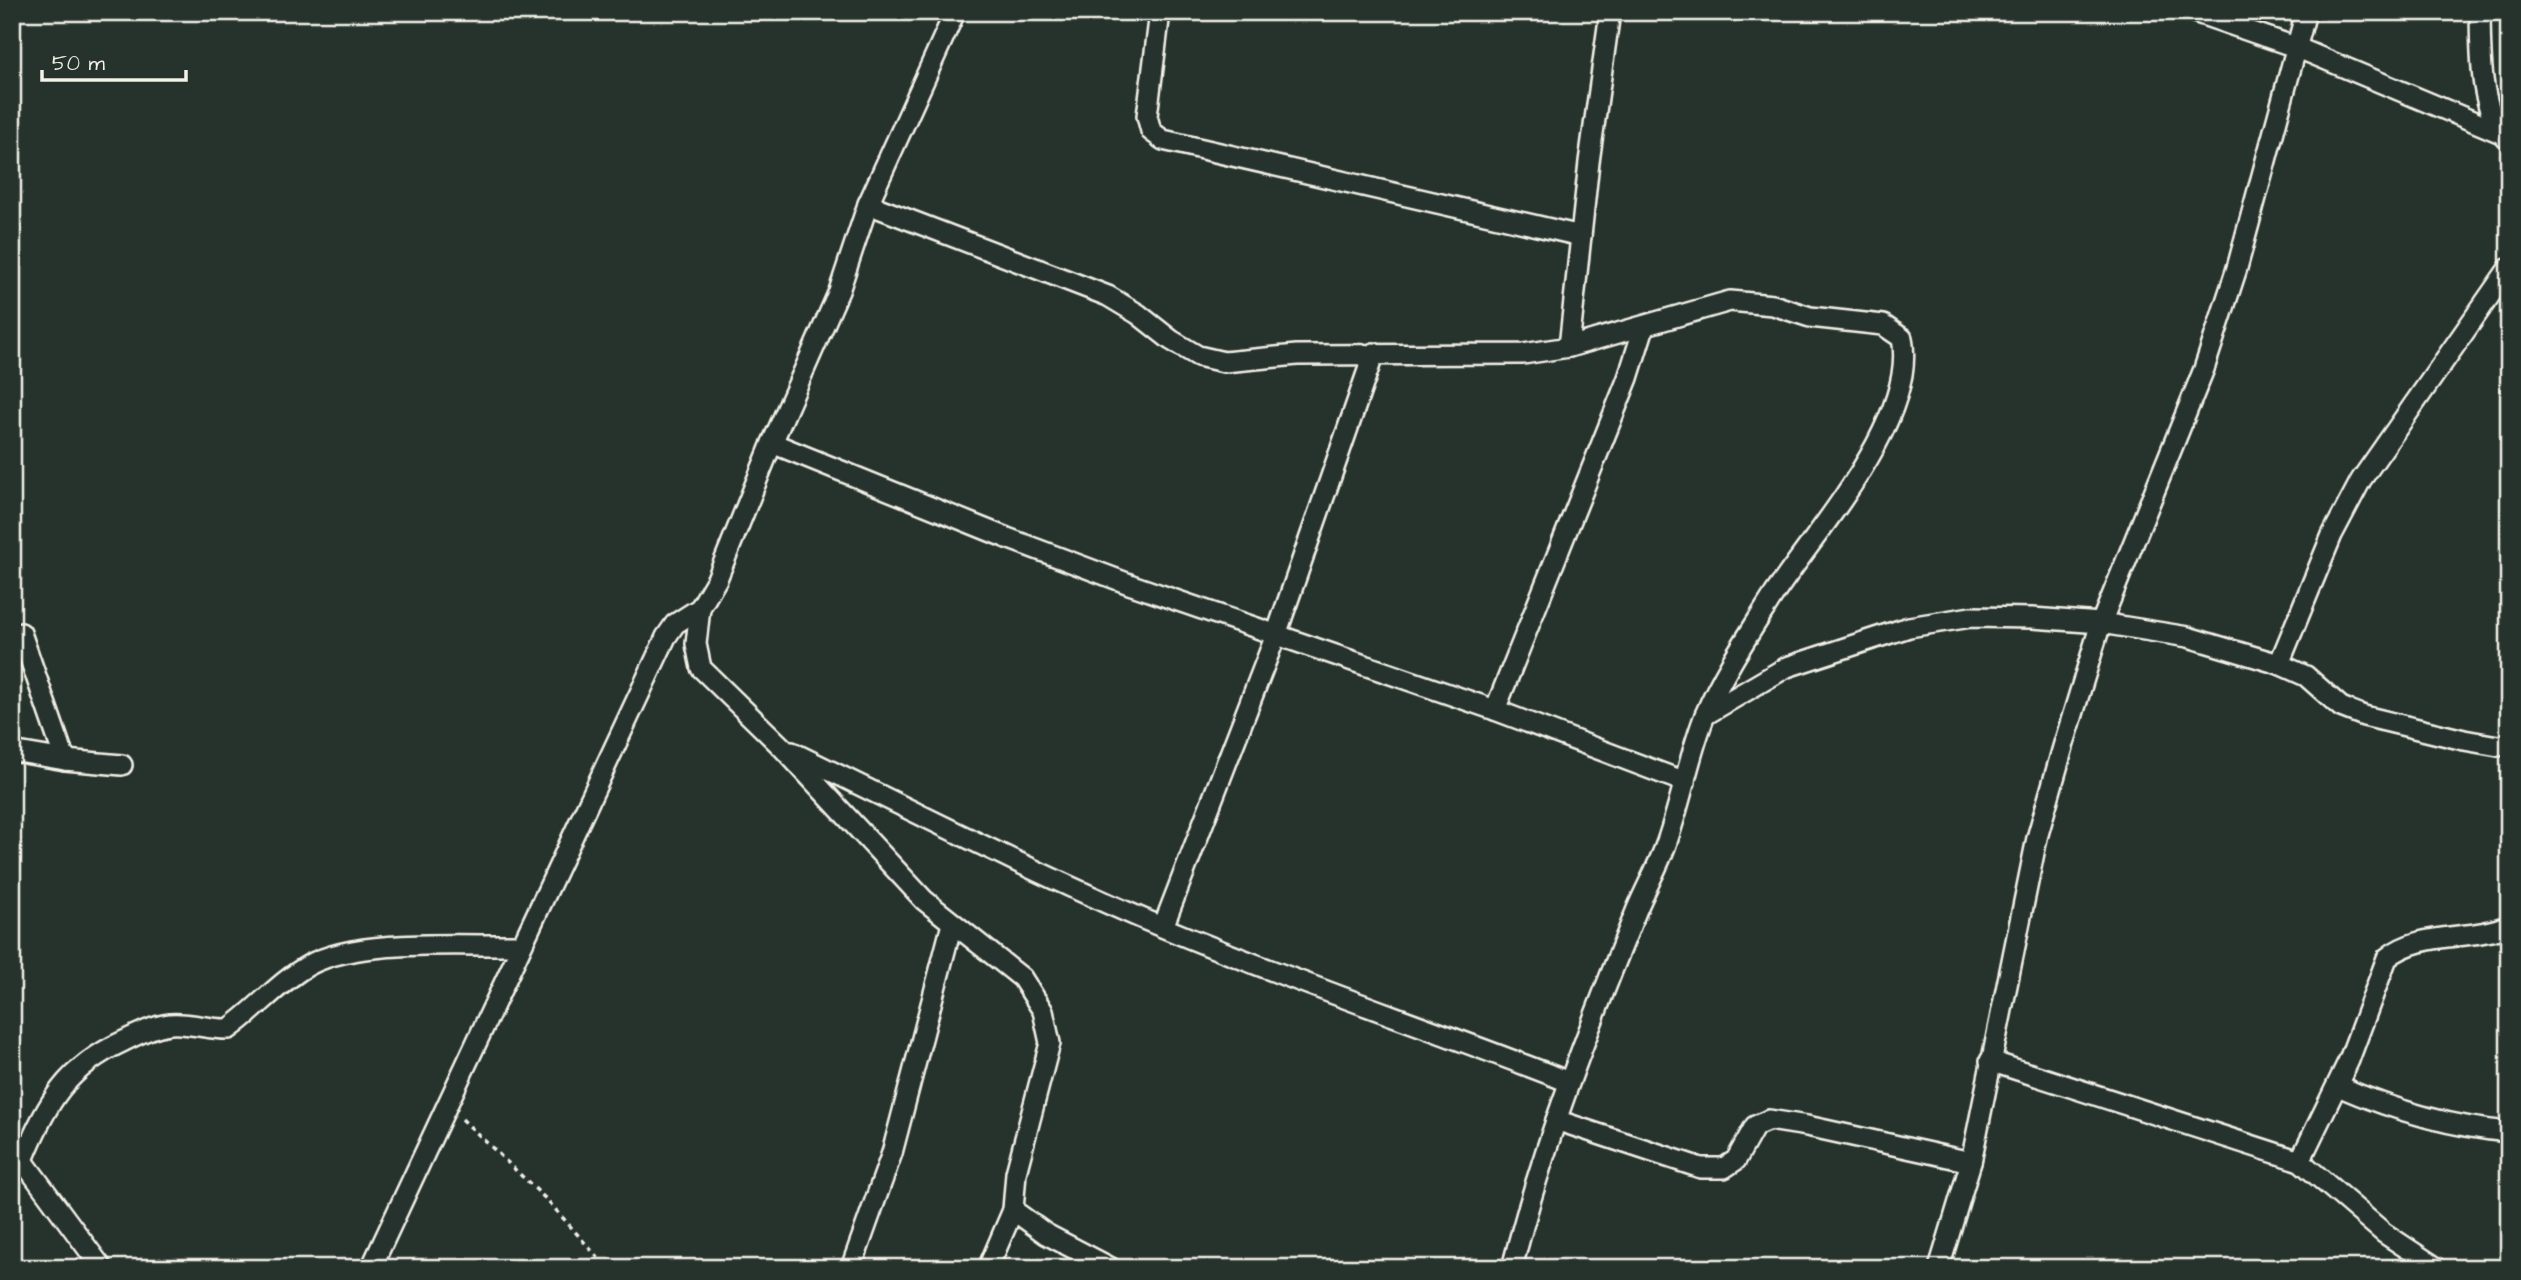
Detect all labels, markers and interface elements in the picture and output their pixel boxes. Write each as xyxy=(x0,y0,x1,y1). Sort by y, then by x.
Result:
scale bar xyxy=(42,38,186,82)
text: 50 m xyxy=(52,49,106,78)

